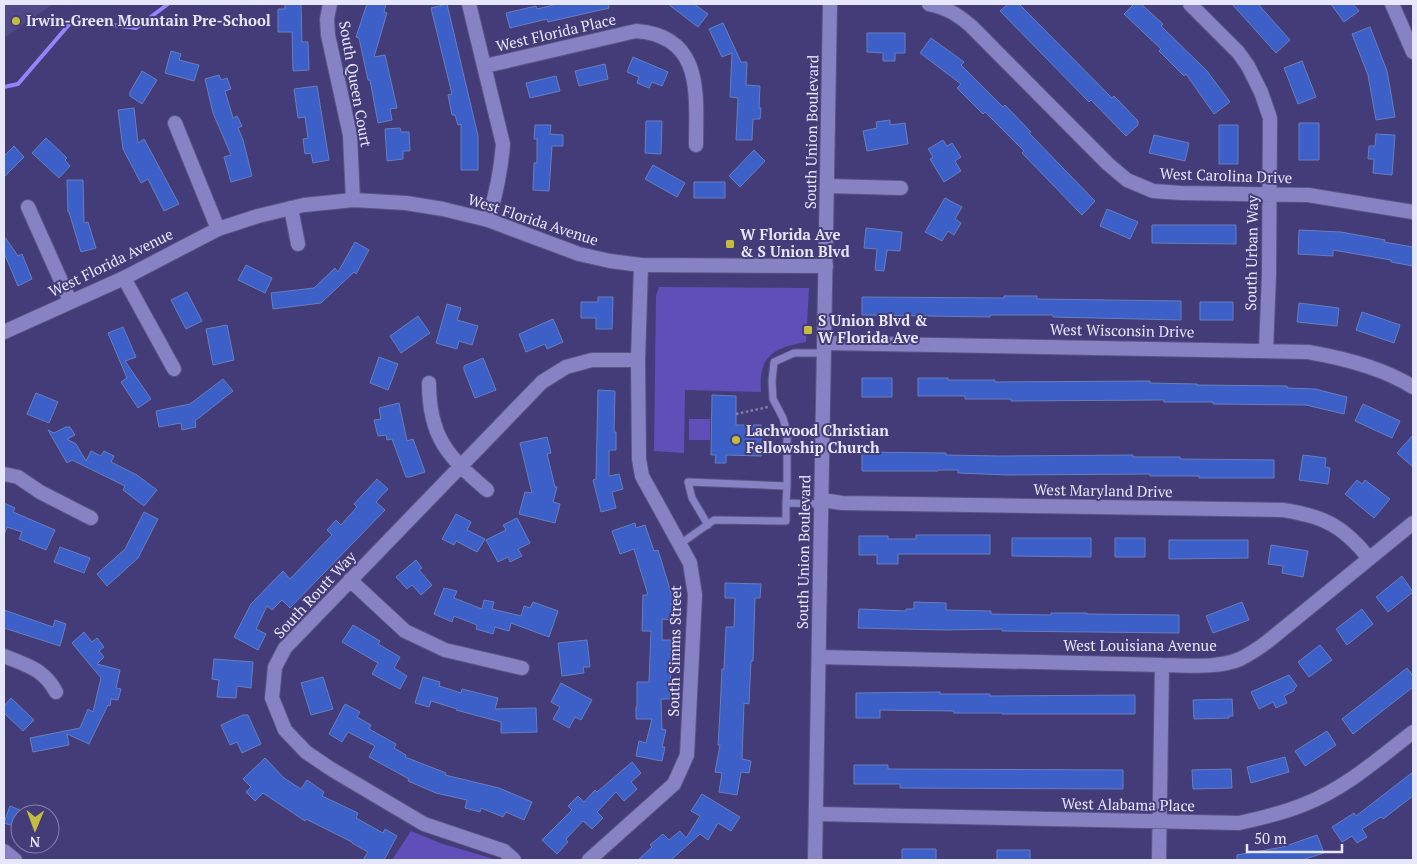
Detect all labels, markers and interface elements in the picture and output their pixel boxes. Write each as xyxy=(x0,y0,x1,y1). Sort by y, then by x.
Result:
street label: West Florida Place xyxy=(494,9,618,56)
place label: Irwin-Green Mountain Pre-School xyxy=(26,10,271,30)
marker: Irwin-Green Mountain Pre-School xyxy=(10,15,22,27)
street label: South Queen Court xyxy=(335,19,377,149)
street label: South Union Boulevard xyxy=(800,55,822,209)
street label: West Carolina Drive xyxy=(1159,163,1293,187)
street label: West Florida Avenue xyxy=(466,189,601,250)
street label: South Urban Way xyxy=(1240,195,1262,311)
street label: West Florida Avenue xyxy=(45,223,176,301)
place label: W Florida Ave & S Union Blvd xyxy=(740,224,850,261)
marker: W Florida Ave & S Union Blvd xyxy=(724,238,736,250)
place label: S Union Blvd & W Florida Ave xyxy=(818,310,928,347)
street label: West Wisconsin Drive xyxy=(1050,319,1194,341)
marker: S Union Blvd & W Florida Ave xyxy=(802,324,814,336)
place label: Lachwood Christian Fellowship Church xyxy=(746,420,889,457)
marker: Lachwood Christian Fellowship Church xyxy=(730,434,742,446)
street label: South Union Boulevard xyxy=(792,475,814,629)
street label: West Maryland Drive xyxy=(1033,479,1173,501)
street label: South Routt Way xyxy=(269,546,360,642)
street label: South Simms Street xyxy=(663,585,685,717)
street label: West Louisiana Avenue xyxy=(1063,635,1217,655)
street label: West Alabama Place xyxy=(1061,793,1195,815)
north arrow xyxy=(10,804,60,854)
scale bar xyxy=(1247,822,1342,854)
text: 50 m xyxy=(1254,828,1287,848)
text: N xyxy=(29,833,40,852)

